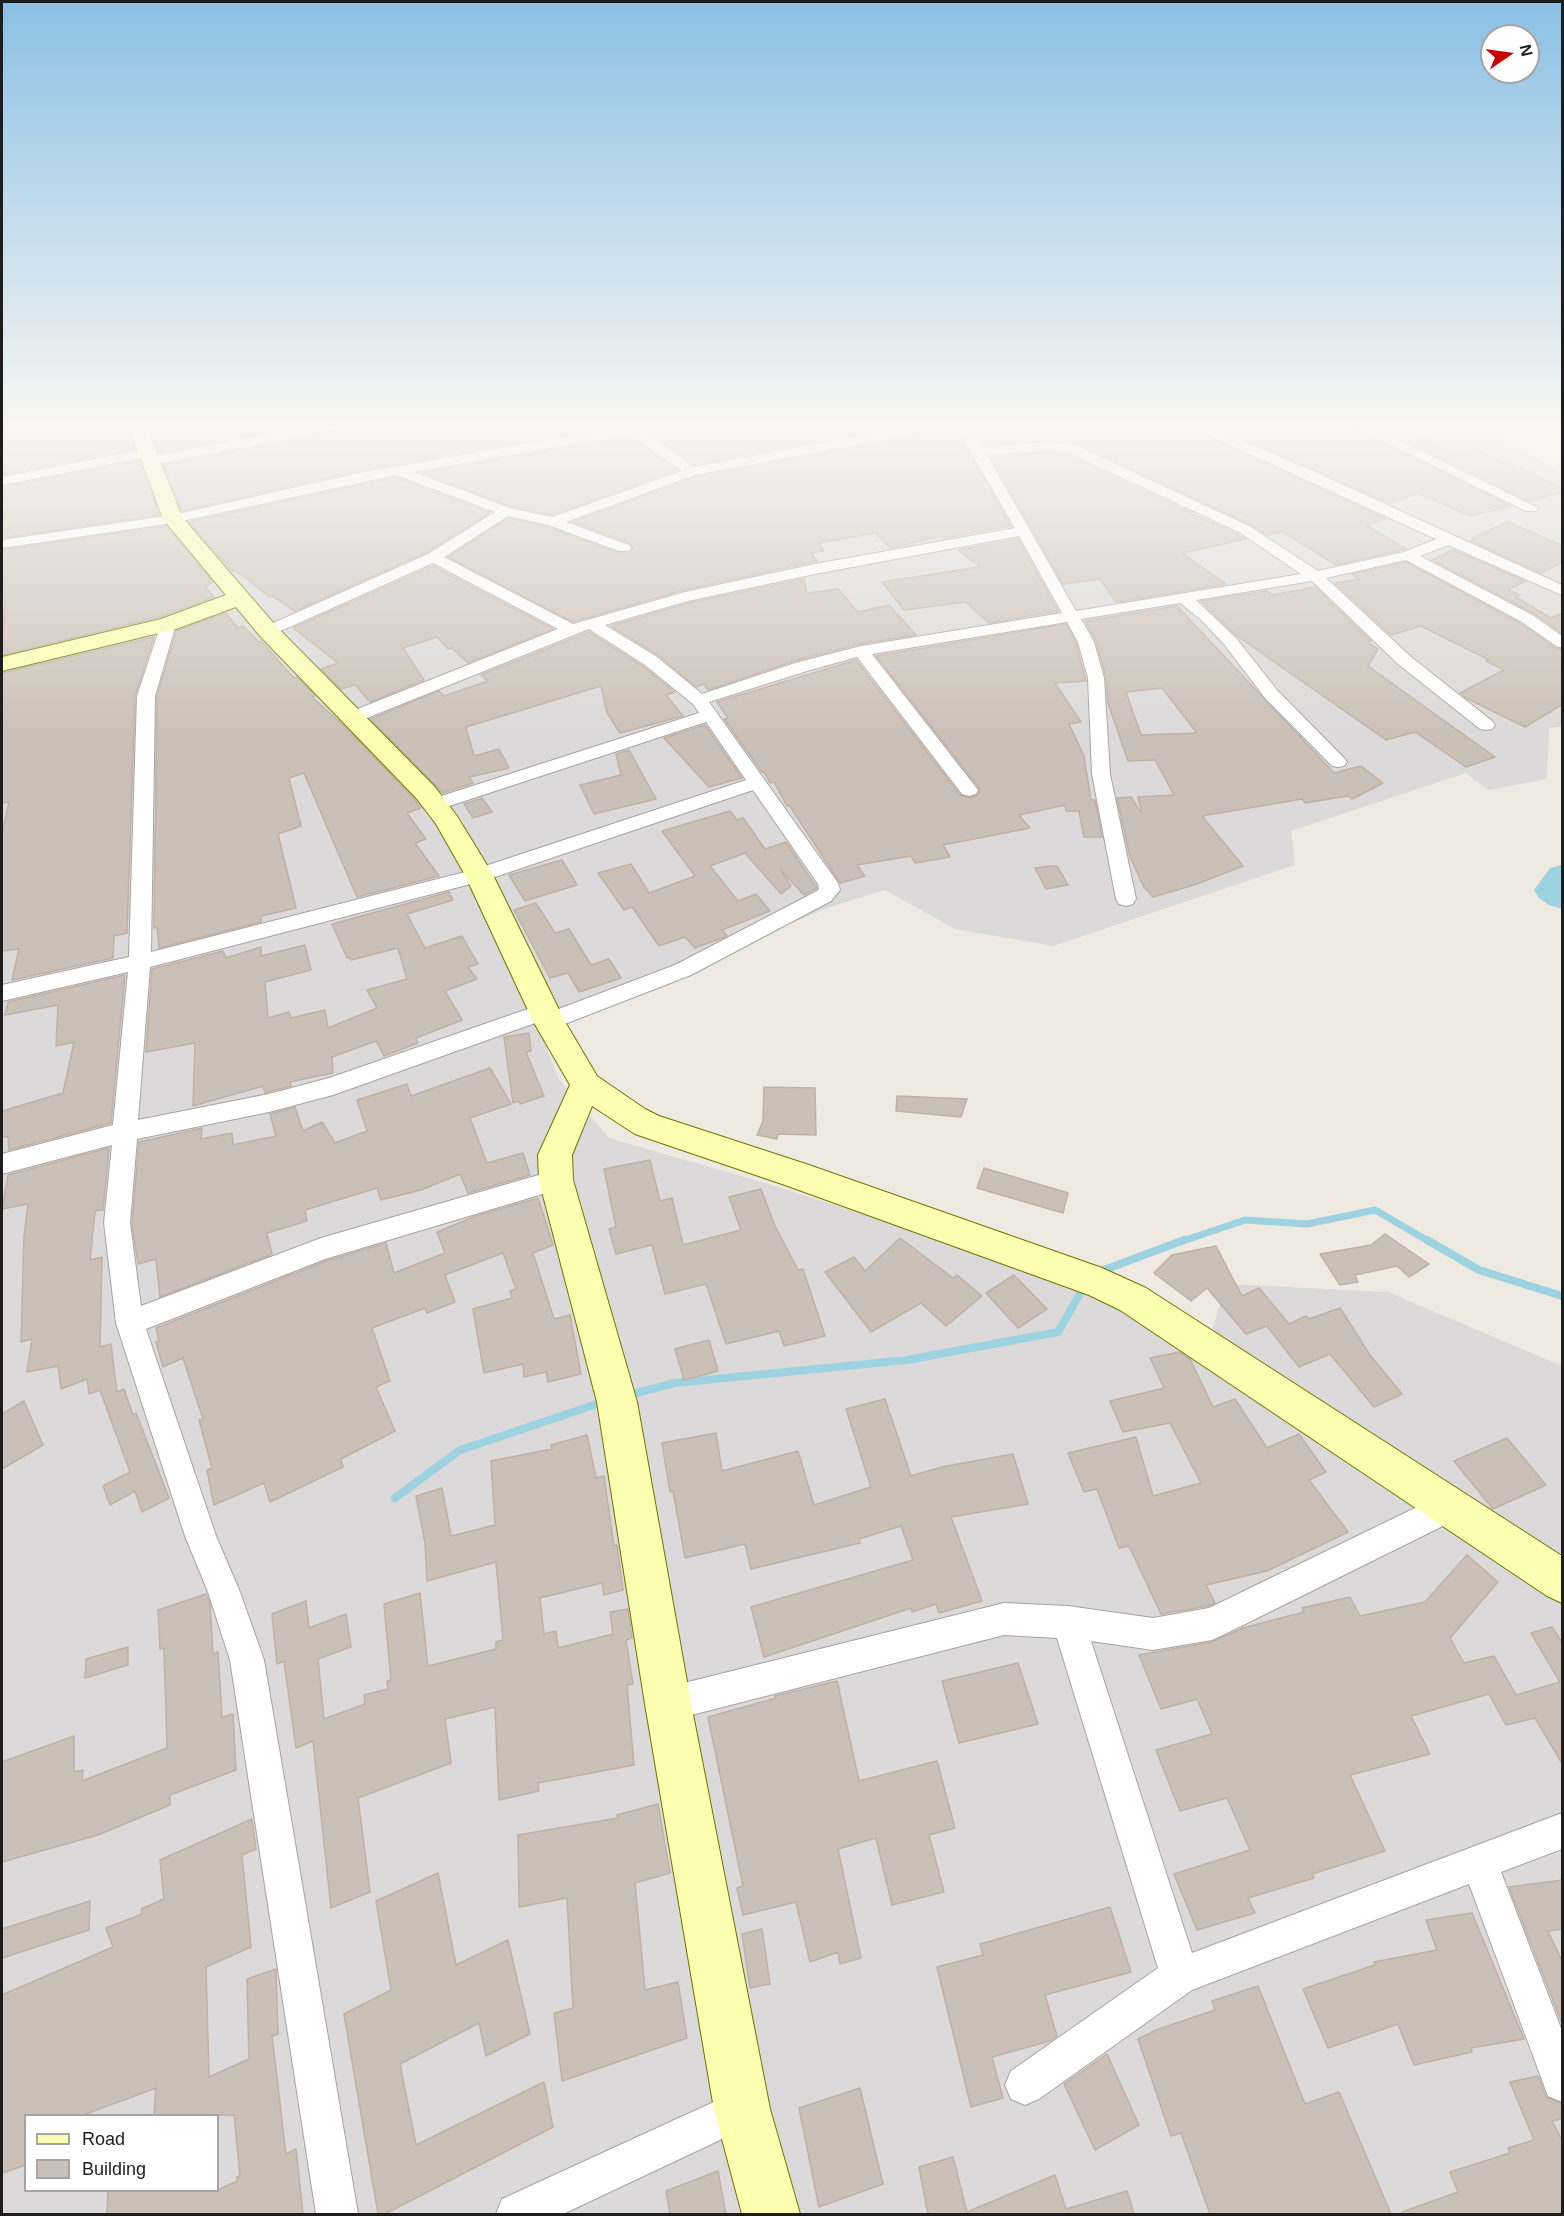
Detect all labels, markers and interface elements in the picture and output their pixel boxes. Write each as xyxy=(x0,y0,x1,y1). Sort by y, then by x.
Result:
north arrow xyxy=(1480,24,1540,84)
text: N xyxy=(1516,43,1536,58)
legend xyxy=(24,2114,219,2192)
text: Road xyxy=(82,2129,125,2149)
text: Building xyxy=(82,2159,146,2179)

